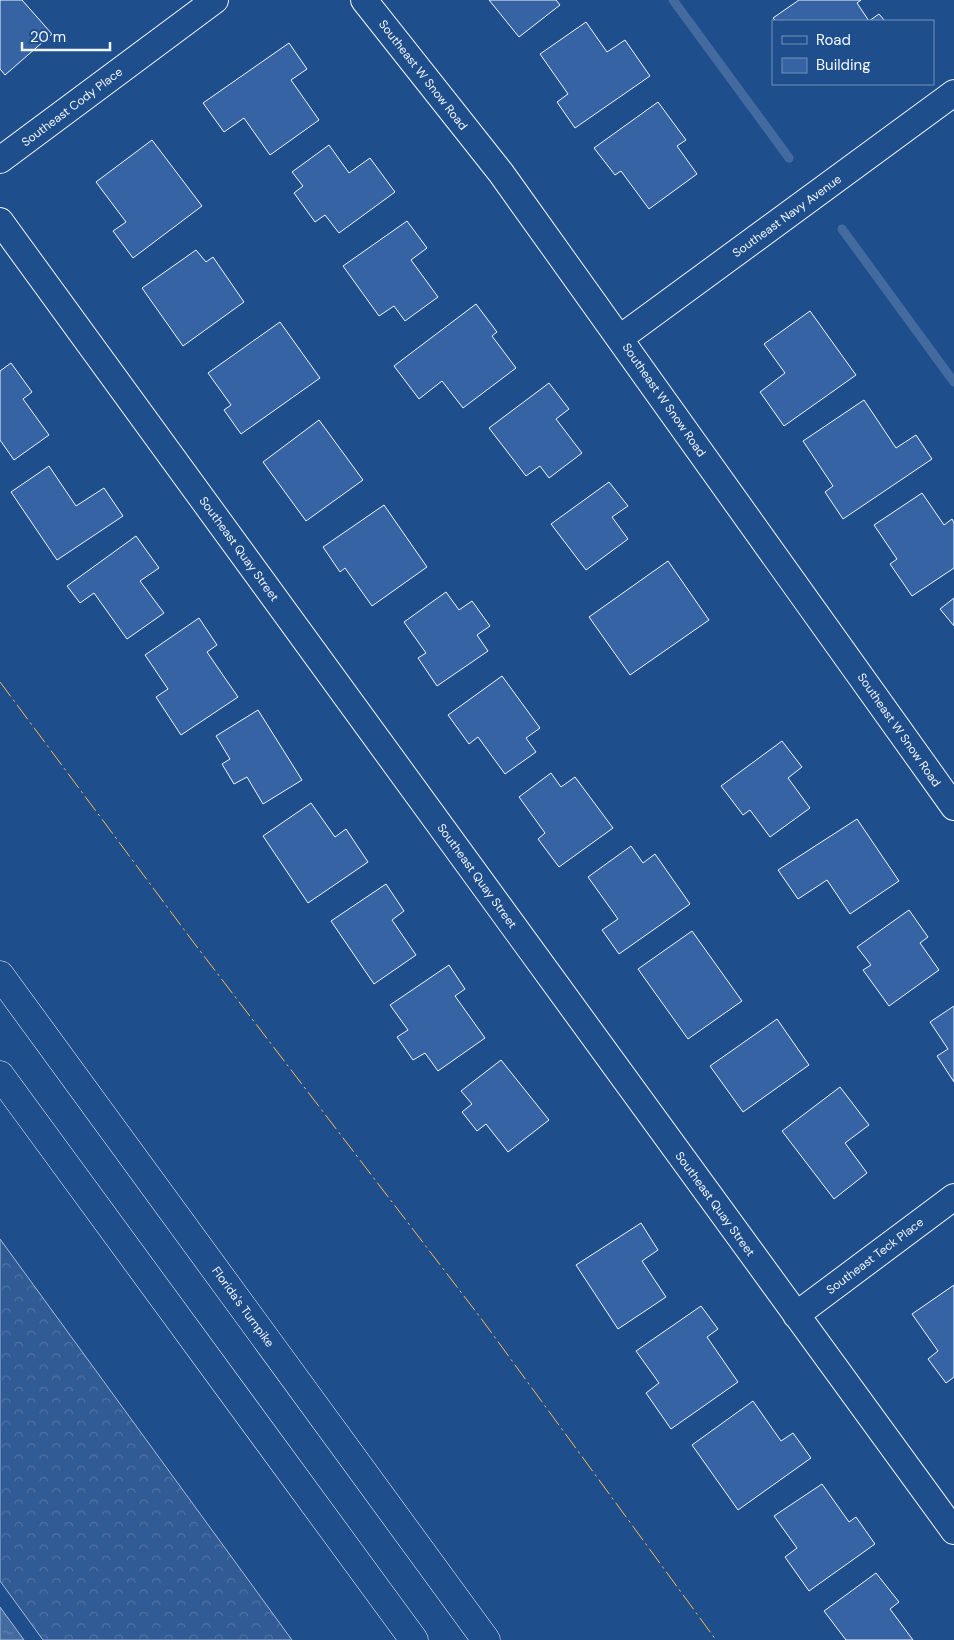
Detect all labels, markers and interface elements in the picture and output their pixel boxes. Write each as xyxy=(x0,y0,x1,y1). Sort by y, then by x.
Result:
street label: Southeast W Snow Road xyxy=(375,17,471,133)
scale bar xyxy=(22,20,110,52)
legend xyxy=(772,20,934,85)
text: 20 m xyxy=(30,27,66,47)
text: Road xyxy=(816,30,851,50)
text: Building xyxy=(816,55,871,75)
street label: Southeast Cody Place xyxy=(18,64,126,150)
street label: Southeast Navy Avenue xyxy=(729,171,845,261)
street label: Southeast W Snow Road xyxy=(619,340,709,460)
street label: Southeast Quay Street xyxy=(196,493,283,605)
street label: Southeast W Snow Road xyxy=(854,670,944,790)
street label: Southeast Quay Street xyxy=(434,820,521,932)
street label: Southeast Quay Street xyxy=(672,1148,759,1260)
street label: Southeast Teck Place xyxy=(823,1214,927,1298)
street label: Florida's Turnpike xyxy=(208,1264,278,1351)

